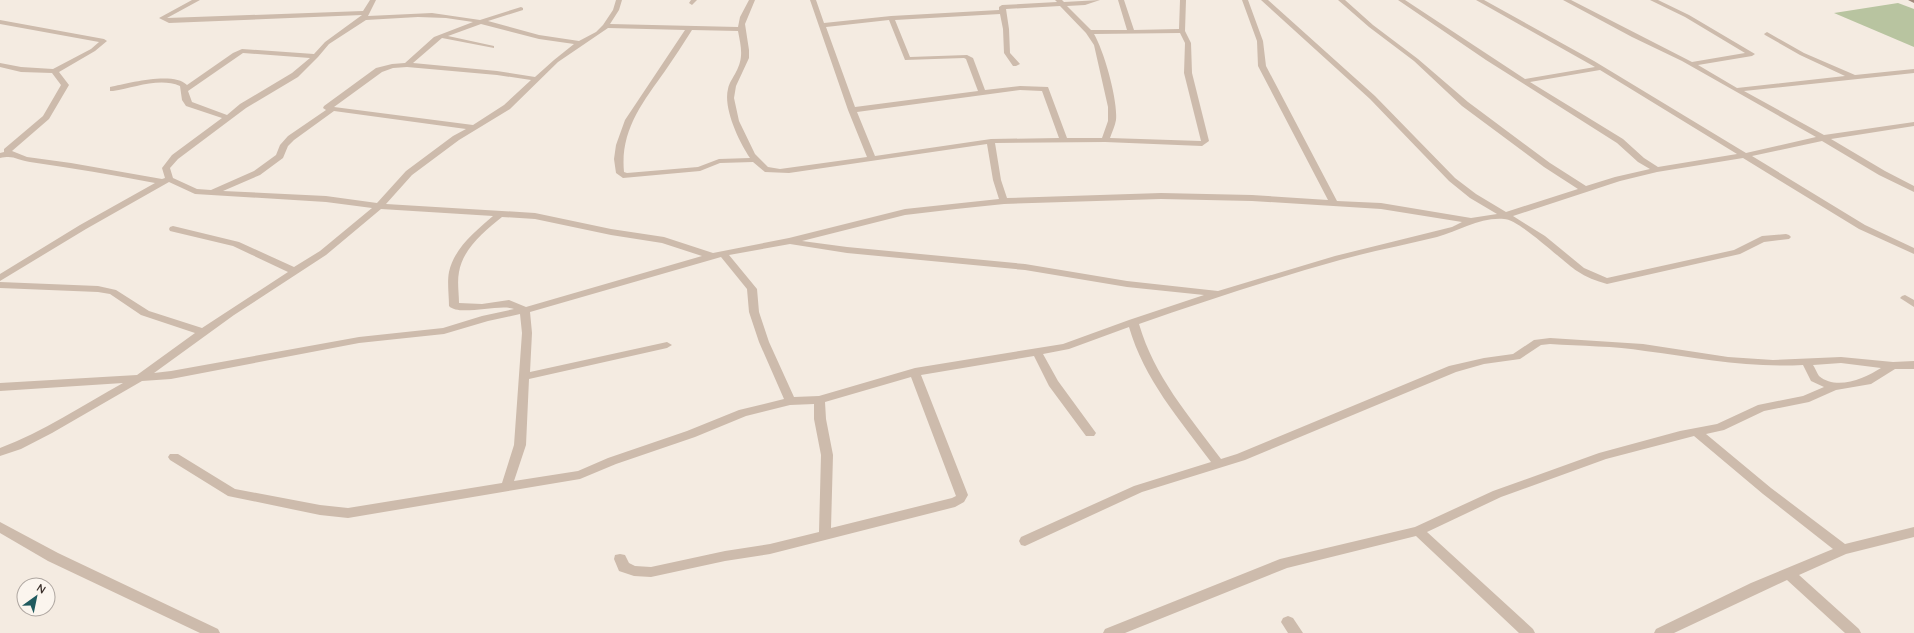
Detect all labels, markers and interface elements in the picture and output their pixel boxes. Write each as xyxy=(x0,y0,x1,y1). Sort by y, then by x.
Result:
north arrow xyxy=(16,577,56,617)
text: N xyxy=(34,581,49,597)

